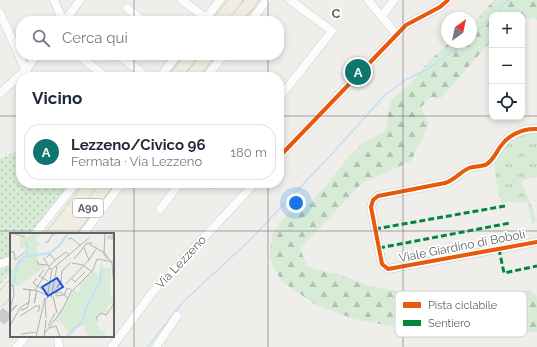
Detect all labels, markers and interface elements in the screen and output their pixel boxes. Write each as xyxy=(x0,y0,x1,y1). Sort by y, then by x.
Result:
text: C xyxy=(332,6,341,21)
north arrow xyxy=(441,12,477,48)
map controls xyxy=(489,12,525,120)
button: + xyxy=(489,12,525,48)
search box xyxy=(16,16,284,60)
icon: search xyxy=(30,27,52,49)
text: Cerca qui xyxy=(62,29,128,47)
button: − xyxy=(489,48,525,84)
pin: A xyxy=(345,57,371,87)
button: locate xyxy=(489,84,525,120)
text: Vicino xyxy=(32,88,82,108)
text: Lezzeno/Civico 96 xyxy=(71,136,206,154)
text: A xyxy=(42,145,50,160)
text: 180 m xyxy=(231,145,267,160)
text: Fermata · Via Lezzeno xyxy=(71,154,202,169)
your location xyxy=(286,193,306,213)
road number: A90 xyxy=(73,199,103,217)
street label: Viale Giardino di Boboli xyxy=(398,227,526,265)
inset map xyxy=(10,233,114,337)
street label: Via Lezzeno xyxy=(153,233,209,291)
legend xyxy=(395,291,527,337)
text: Pista ciclabile xyxy=(428,299,498,312)
text: Sentiero xyxy=(428,317,471,330)

